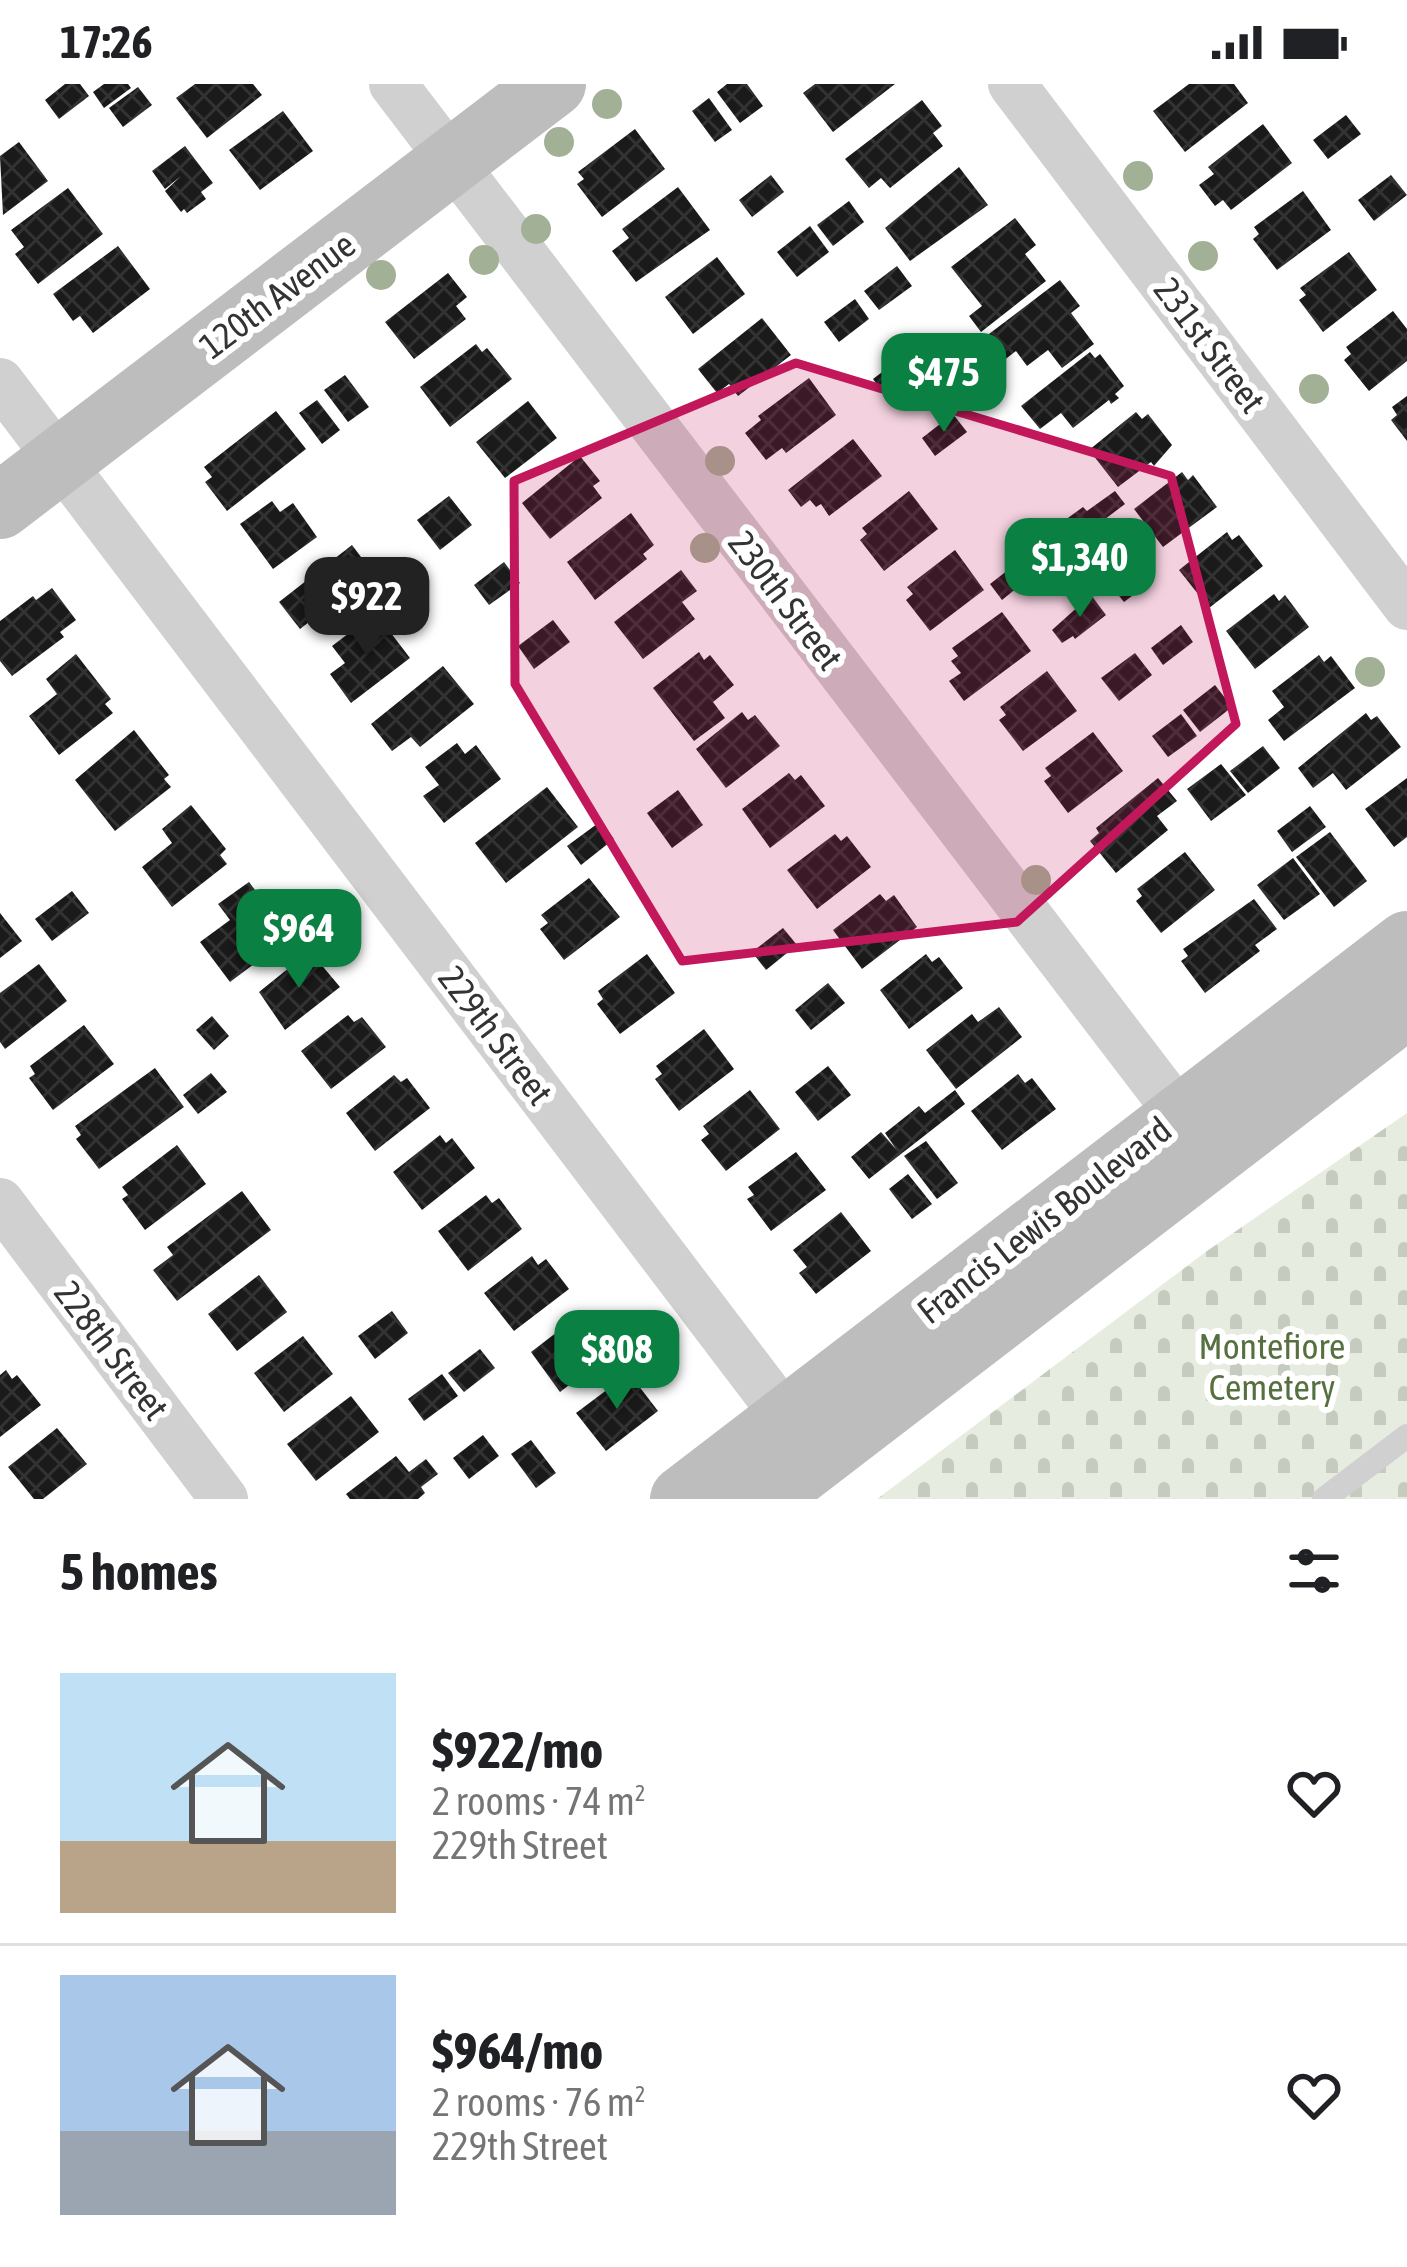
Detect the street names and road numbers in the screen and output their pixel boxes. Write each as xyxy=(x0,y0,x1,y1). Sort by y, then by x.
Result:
street label: 120th Avenue xyxy=(191,223,363,367)
street label: 231st Street xyxy=(1146,269,1274,421)
street label: 230th Street xyxy=(720,522,852,678)
street label: 229th Street xyxy=(430,957,562,1113)
street label: Francis Lewis Boulevard xyxy=(909,1108,1179,1332)
street label: 228th Street xyxy=(46,1272,178,1428)

